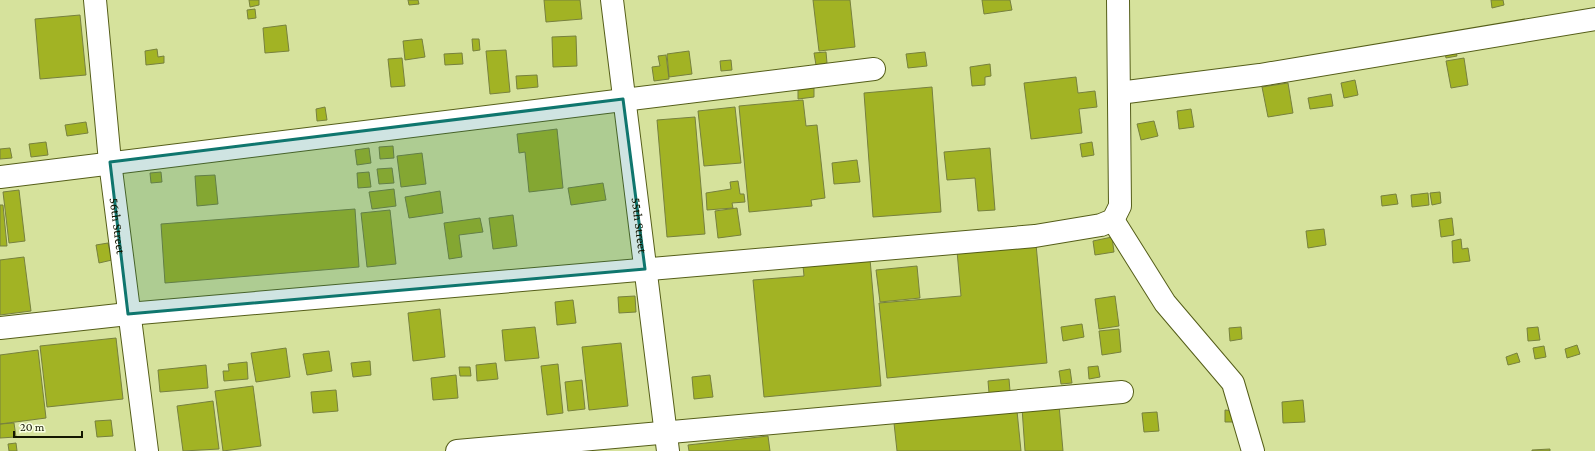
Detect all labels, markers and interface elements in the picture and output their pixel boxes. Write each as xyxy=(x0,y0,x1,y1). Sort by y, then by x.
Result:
street label: 55th Street xyxy=(629,196,650,255)
street label: 56th Street xyxy=(107,197,129,256)
scale bar xyxy=(14,413,82,439)
text: 20 m xyxy=(20,420,45,434)

